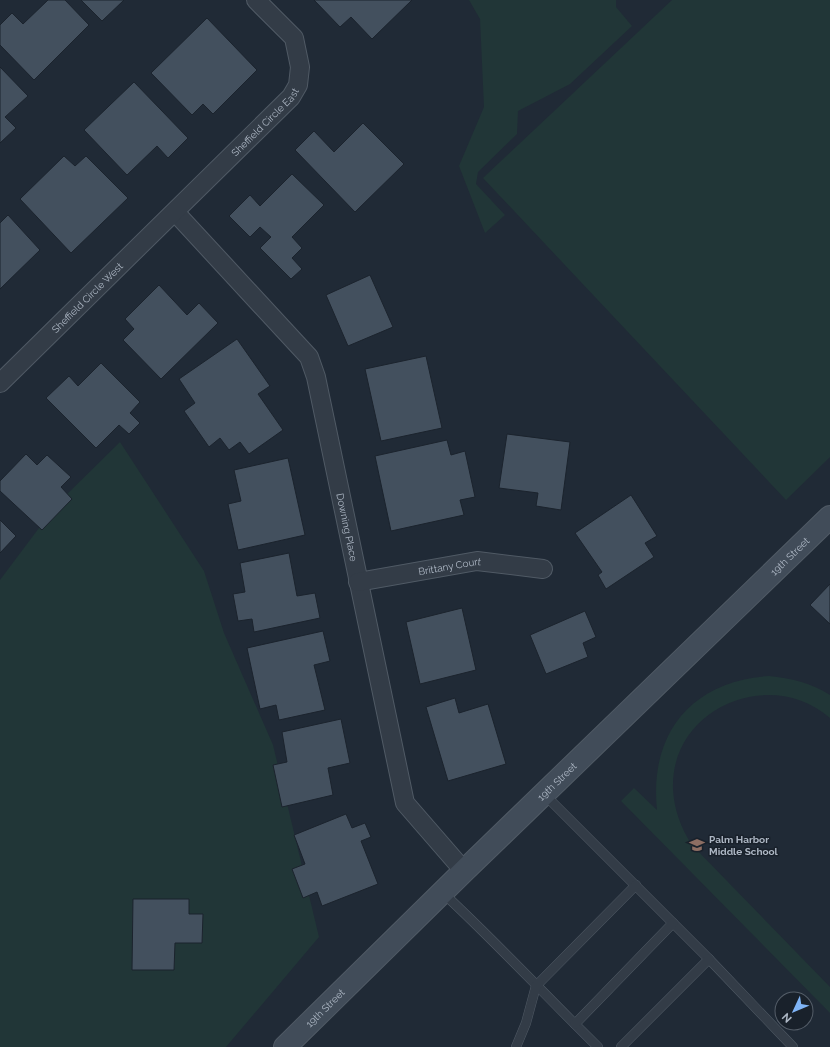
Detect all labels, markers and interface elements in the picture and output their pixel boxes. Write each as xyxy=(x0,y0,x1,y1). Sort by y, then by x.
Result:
street label: Sheffield Circle East xyxy=(229,85,301,158)
street label: Sheffield Circle West xyxy=(49,260,125,335)
street label: Downing Place xyxy=(335,492,360,562)
street label: 19th Street xyxy=(768,534,812,577)
street label: Brittany Court xyxy=(417,555,482,577)
street label: 19th Street xyxy=(535,760,579,803)
place label: Palm Harbor Middle School xyxy=(709,834,779,857)
school or university icon: Palm Harbor Middle School xyxy=(688,836,706,854)
street label: 19th Street xyxy=(303,986,347,1029)
north arrow xyxy=(774,991,814,1031)
text: N xyxy=(780,1010,795,1025)

